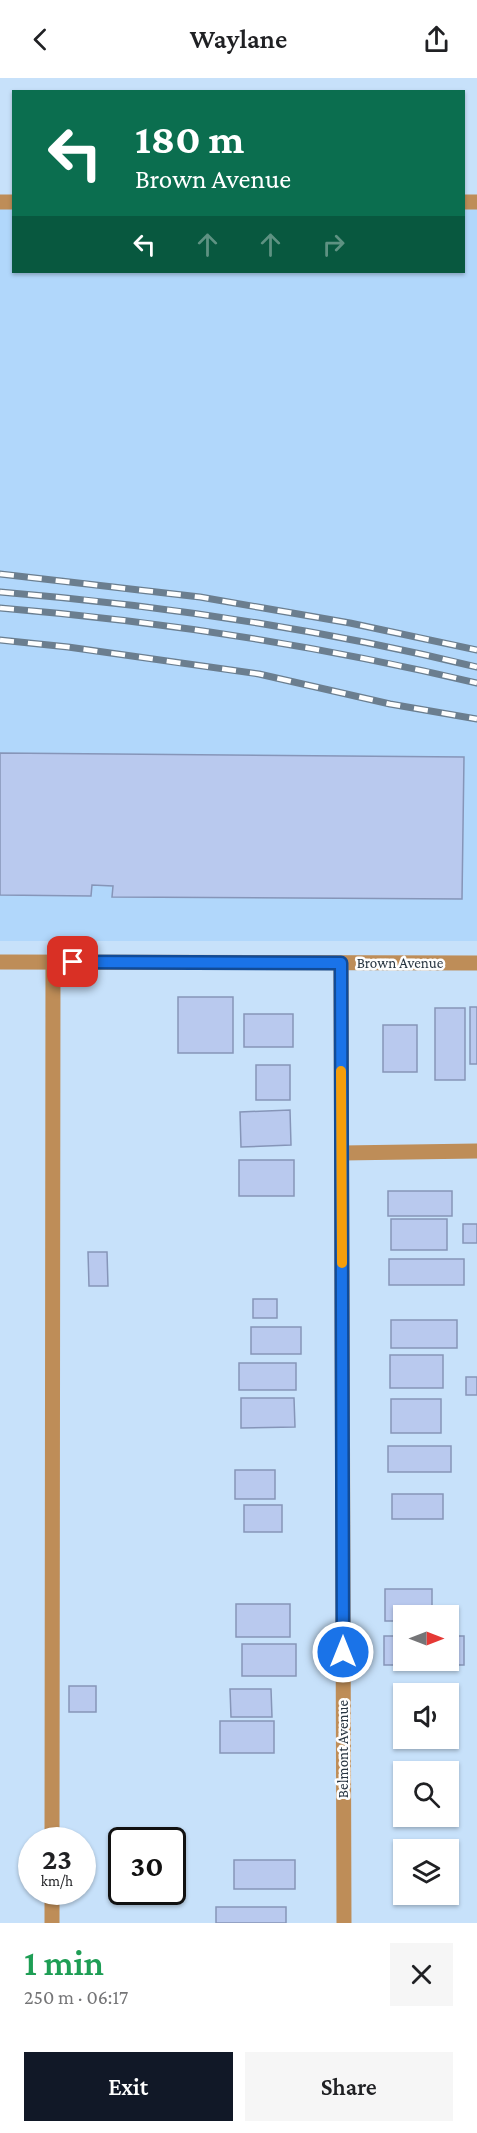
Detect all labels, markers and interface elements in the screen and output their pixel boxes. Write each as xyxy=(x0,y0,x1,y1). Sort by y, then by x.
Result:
icon: back xyxy=(24,23,57,56)
icon: share xyxy=(420,23,453,56)
text: Waylane xyxy=(190,24,287,54)
icon: left xyxy=(36,114,114,192)
text: 180 m xyxy=(135,115,244,162)
text: Brown Avenue xyxy=(135,164,291,194)
icon: left xyxy=(128,228,161,261)
icon: ahead xyxy=(191,228,224,261)
icon: ahead xyxy=(254,228,287,261)
icon: right xyxy=(317,228,350,261)
pin xyxy=(47,936,98,987)
icon: arrive xyxy=(56,945,89,978)
street label: Brown Avenue xyxy=(357,955,444,971)
north arrow xyxy=(393,1605,459,1671)
map controls xyxy=(393,1605,459,1905)
position arrow xyxy=(311,1620,375,1684)
button: sound xyxy=(393,1683,459,1749)
street label: Belmont Avenue xyxy=(335,1699,351,1798)
button: search xyxy=(393,1761,459,1827)
speed limit sign: 30 xyxy=(108,1827,186,1905)
button: layers xyxy=(393,1839,459,1905)
text: 23 xyxy=(42,1842,72,1875)
text: km/h xyxy=(41,1873,73,1889)
text: 1 min xyxy=(24,1943,104,1983)
button: close xyxy=(390,1943,453,2006)
text: 250 m · 06:17 xyxy=(24,1986,128,2008)
button: Exit xyxy=(24,2052,233,2121)
button: Share xyxy=(245,2052,453,2121)

